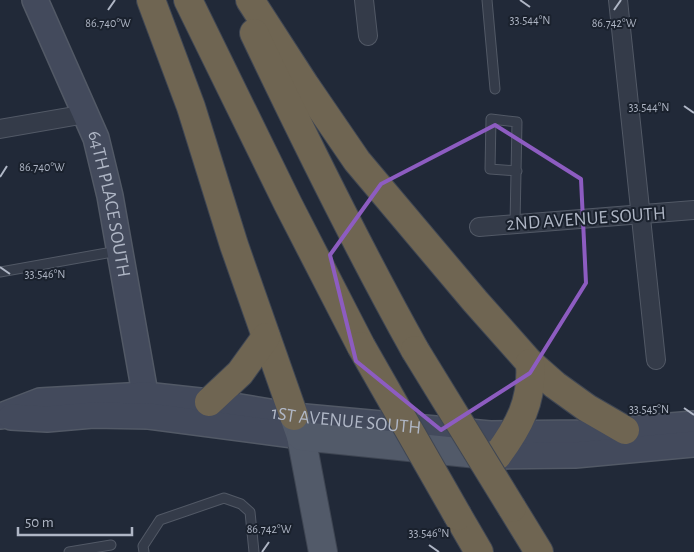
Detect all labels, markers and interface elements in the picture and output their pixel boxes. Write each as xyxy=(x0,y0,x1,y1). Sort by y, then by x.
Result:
text: 33.544°N xyxy=(510,14,550,26)
text: 86.740°W xyxy=(85,17,131,29)
text: 86.742°W xyxy=(592,17,637,29)
text: 33.544°N xyxy=(629,101,669,113)
street label: 64TH PLACE SOUTH xyxy=(84,127,134,279)
text: 86.740°W xyxy=(19,161,65,173)
street label: 2ND AVENUE SOUTH xyxy=(506,204,666,234)
text: 33.546°N xyxy=(25,268,65,280)
street label: 1ST AVENUE SOUTH xyxy=(270,403,422,437)
text: 33.545°N xyxy=(629,403,669,415)
scale bar xyxy=(18,504,131,536)
text: 50 m xyxy=(25,515,54,530)
text: 86.742°W xyxy=(247,523,292,535)
text: 33.546°N xyxy=(409,527,449,539)

